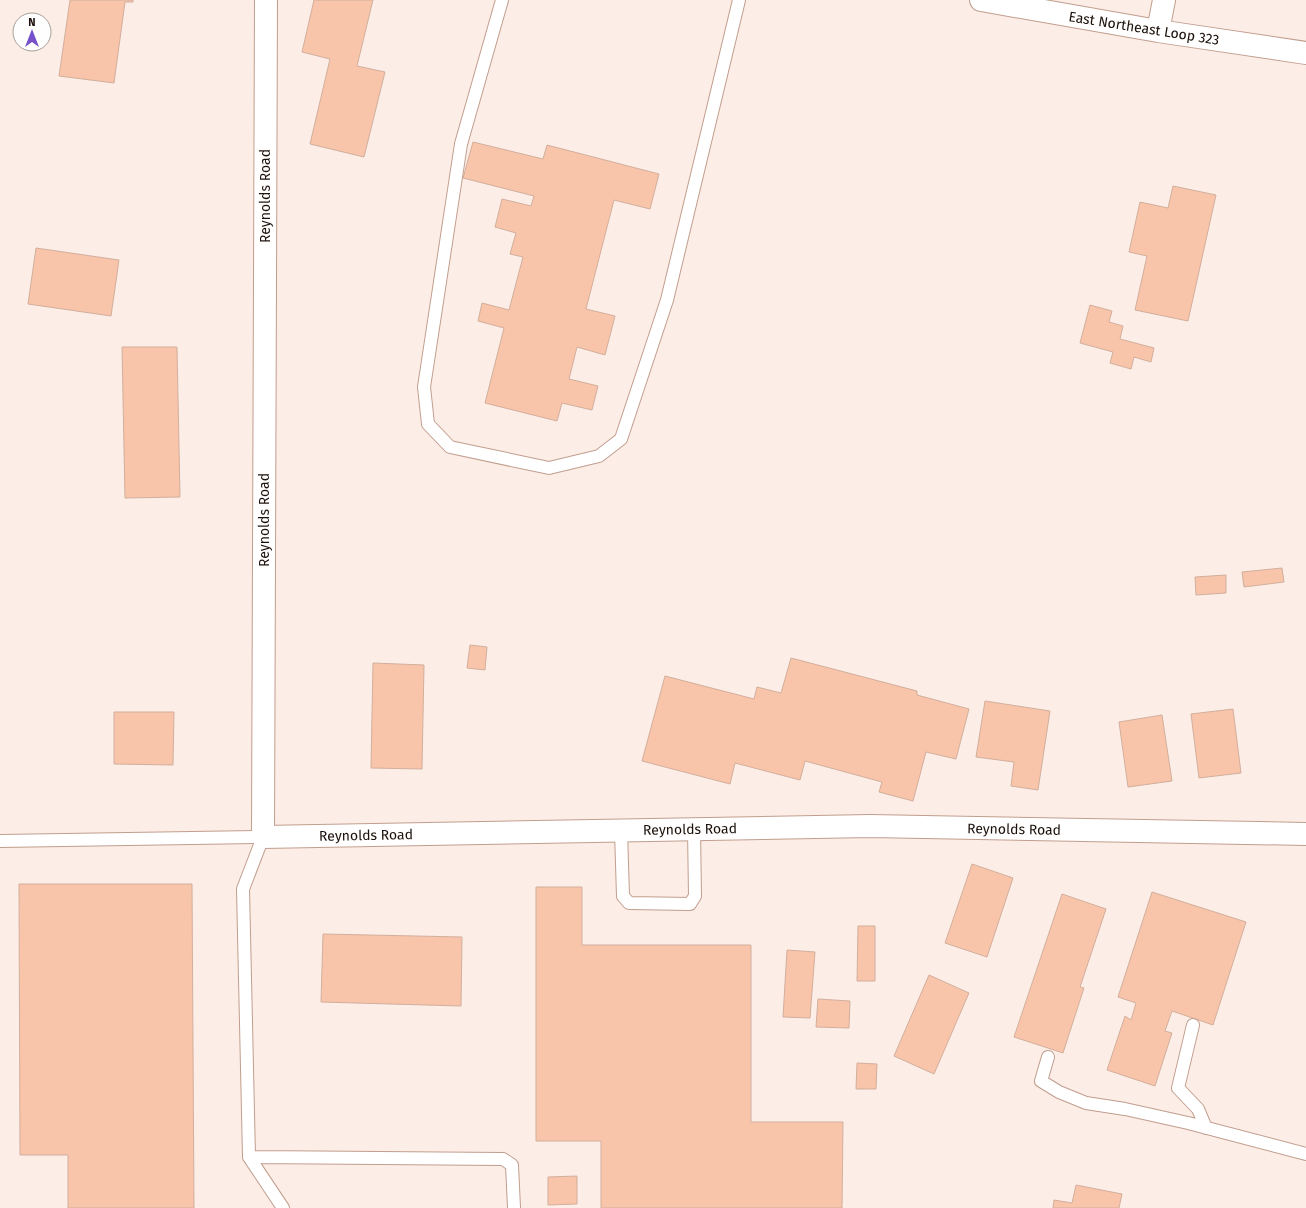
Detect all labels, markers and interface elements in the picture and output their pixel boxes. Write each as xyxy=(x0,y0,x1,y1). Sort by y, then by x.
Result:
street label: East Northeast Loop 323 xyxy=(1067,8,1221,49)
north arrow xyxy=(12,12,52,52)
text: N xyxy=(28,16,36,29)
street label: Reynolds Road xyxy=(257,149,274,243)
street label: Reynolds Road xyxy=(256,473,273,567)
street label: Reynolds Road xyxy=(643,820,737,839)
street label: Reynolds Road xyxy=(967,820,1061,839)
street label: Reynolds Road xyxy=(319,826,413,845)

